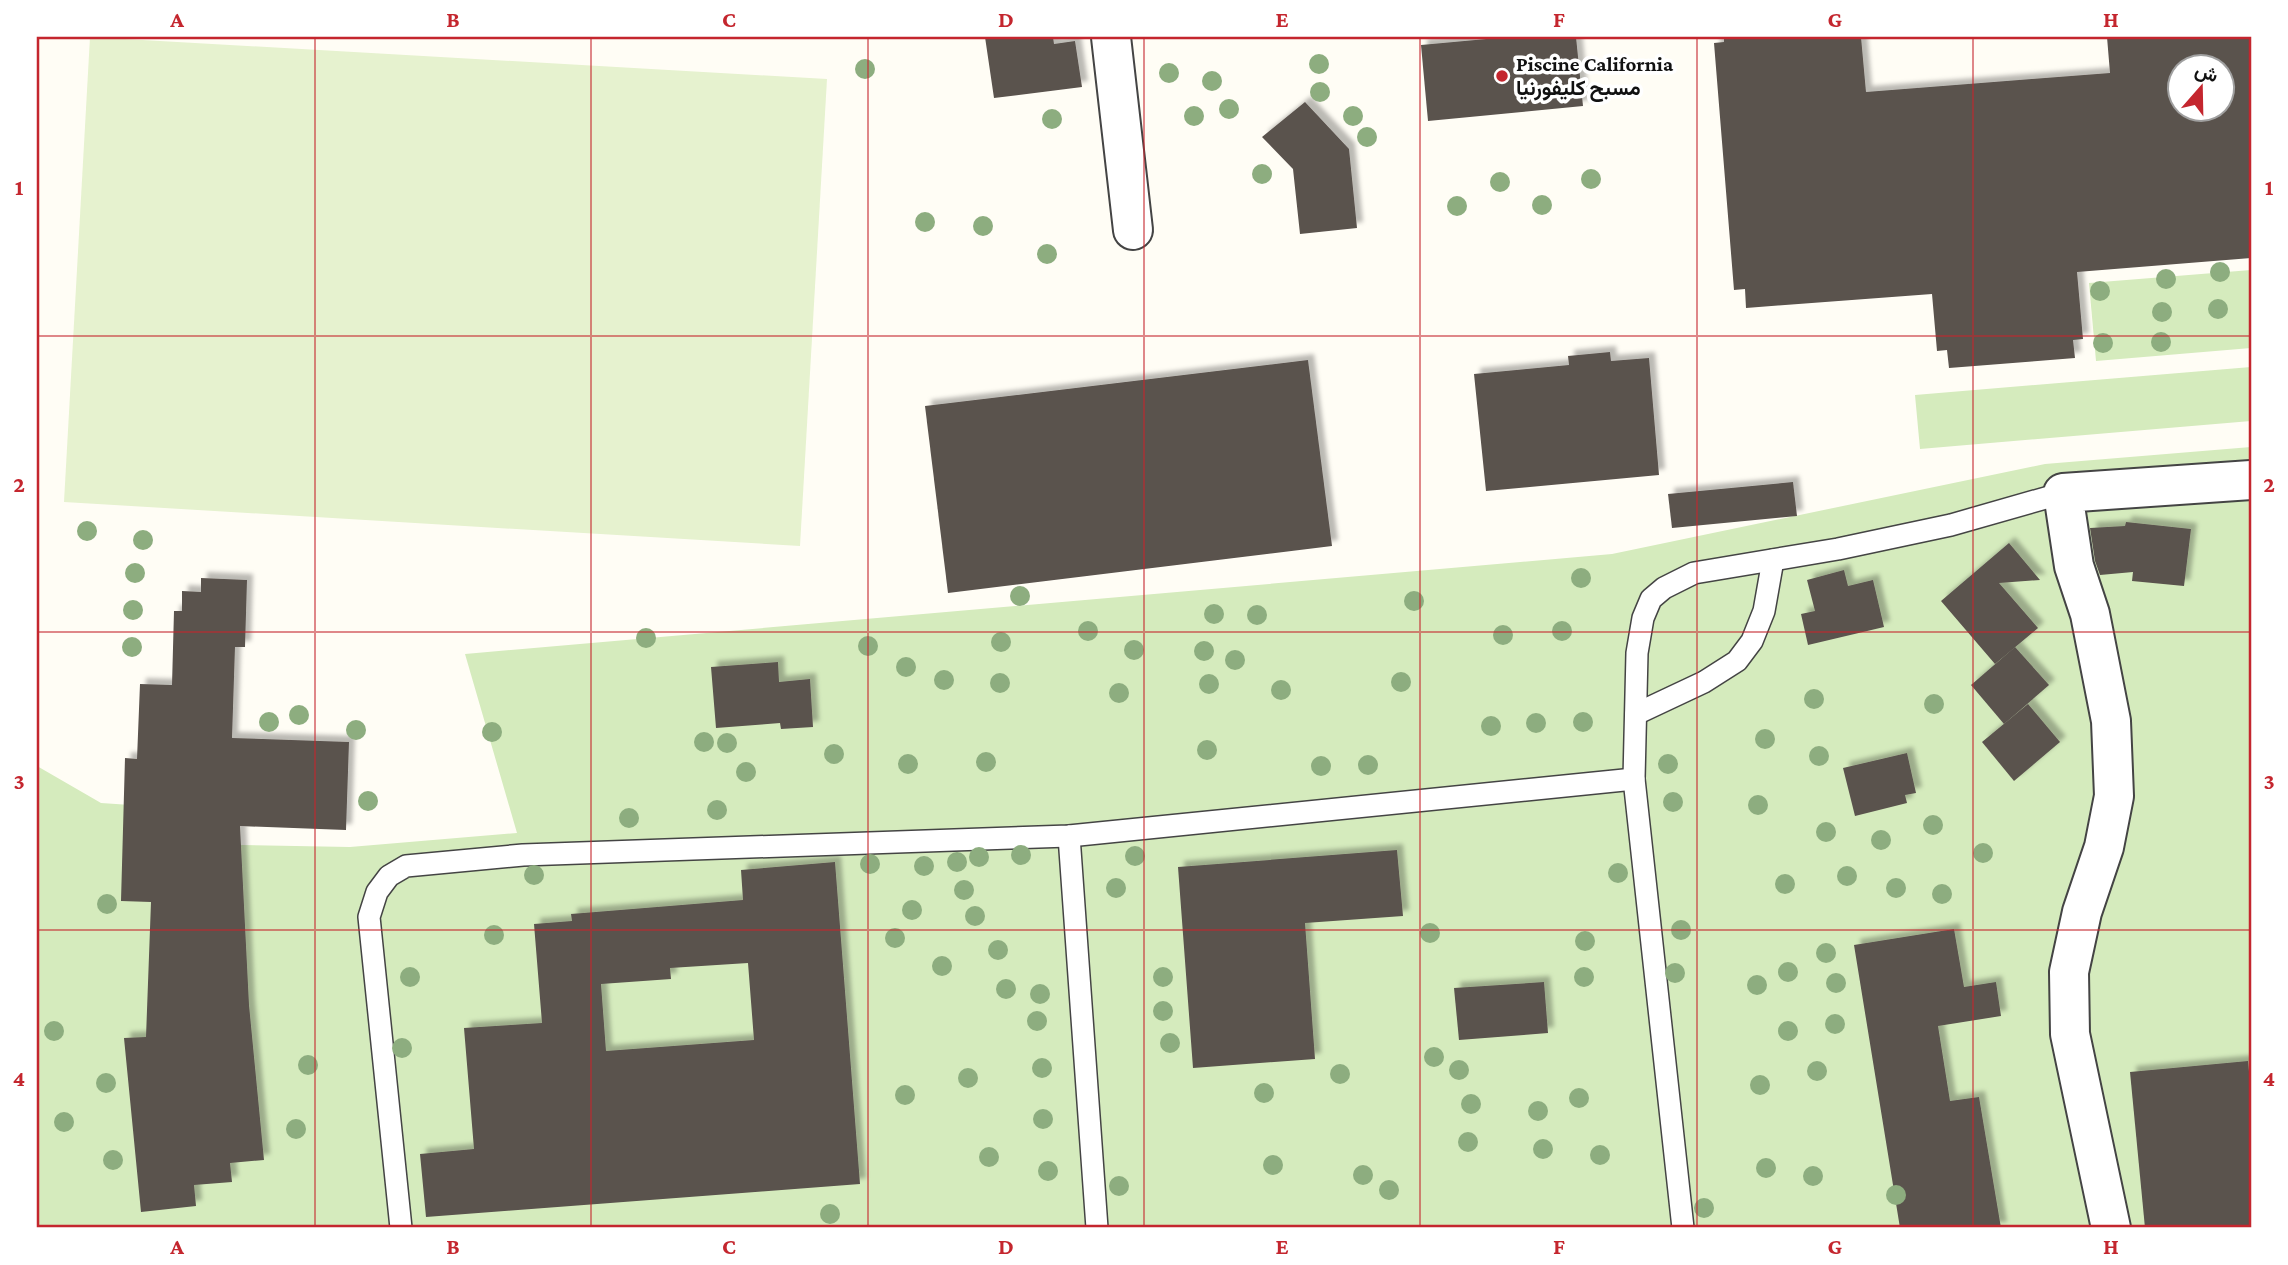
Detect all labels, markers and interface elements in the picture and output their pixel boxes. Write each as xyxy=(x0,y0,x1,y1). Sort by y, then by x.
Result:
text: A xyxy=(169,6,184,32)
text: B xyxy=(446,6,460,32)
text: C xyxy=(722,6,736,32)
text: D xyxy=(998,6,1014,32)
text: E xyxy=(1275,6,1289,32)
text: F xyxy=(1553,6,1565,32)
text: G xyxy=(1828,6,1843,32)
text: H xyxy=(2103,6,2119,32)
place label: Piscine California مسبح كليفورنيا xyxy=(1516,52,1674,102)
north arrow xyxy=(2166,52,2236,122)
text: ش xyxy=(2192,59,2221,87)
marker: Piscine California مسبح كليفورنيا xyxy=(1494,68,1510,84)
text: 1 xyxy=(15,174,24,200)
text: 1 xyxy=(2265,174,2274,200)
text: 2 xyxy=(13,471,25,497)
text: 2 xyxy=(2263,471,2275,497)
text: 3 xyxy=(13,768,25,794)
text: 3 xyxy=(2263,768,2275,794)
text: 4 xyxy=(13,1065,25,1091)
text: 4 xyxy=(2263,1065,2275,1091)
text: A xyxy=(169,1233,184,1259)
text: B xyxy=(446,1233,460,1259)
text: C xyxy=(722,1233,736,1259)
text: D xyxy=(998,1233,1014,1259)
text: E xyxy=(1275,1233,1289,1259)
text: F xyxy=(1553,1233,1565,1259)
text: G xyxy=(1828,1233,1843,1259)
text: H xyxy=(2103,1233,2119,1259)

